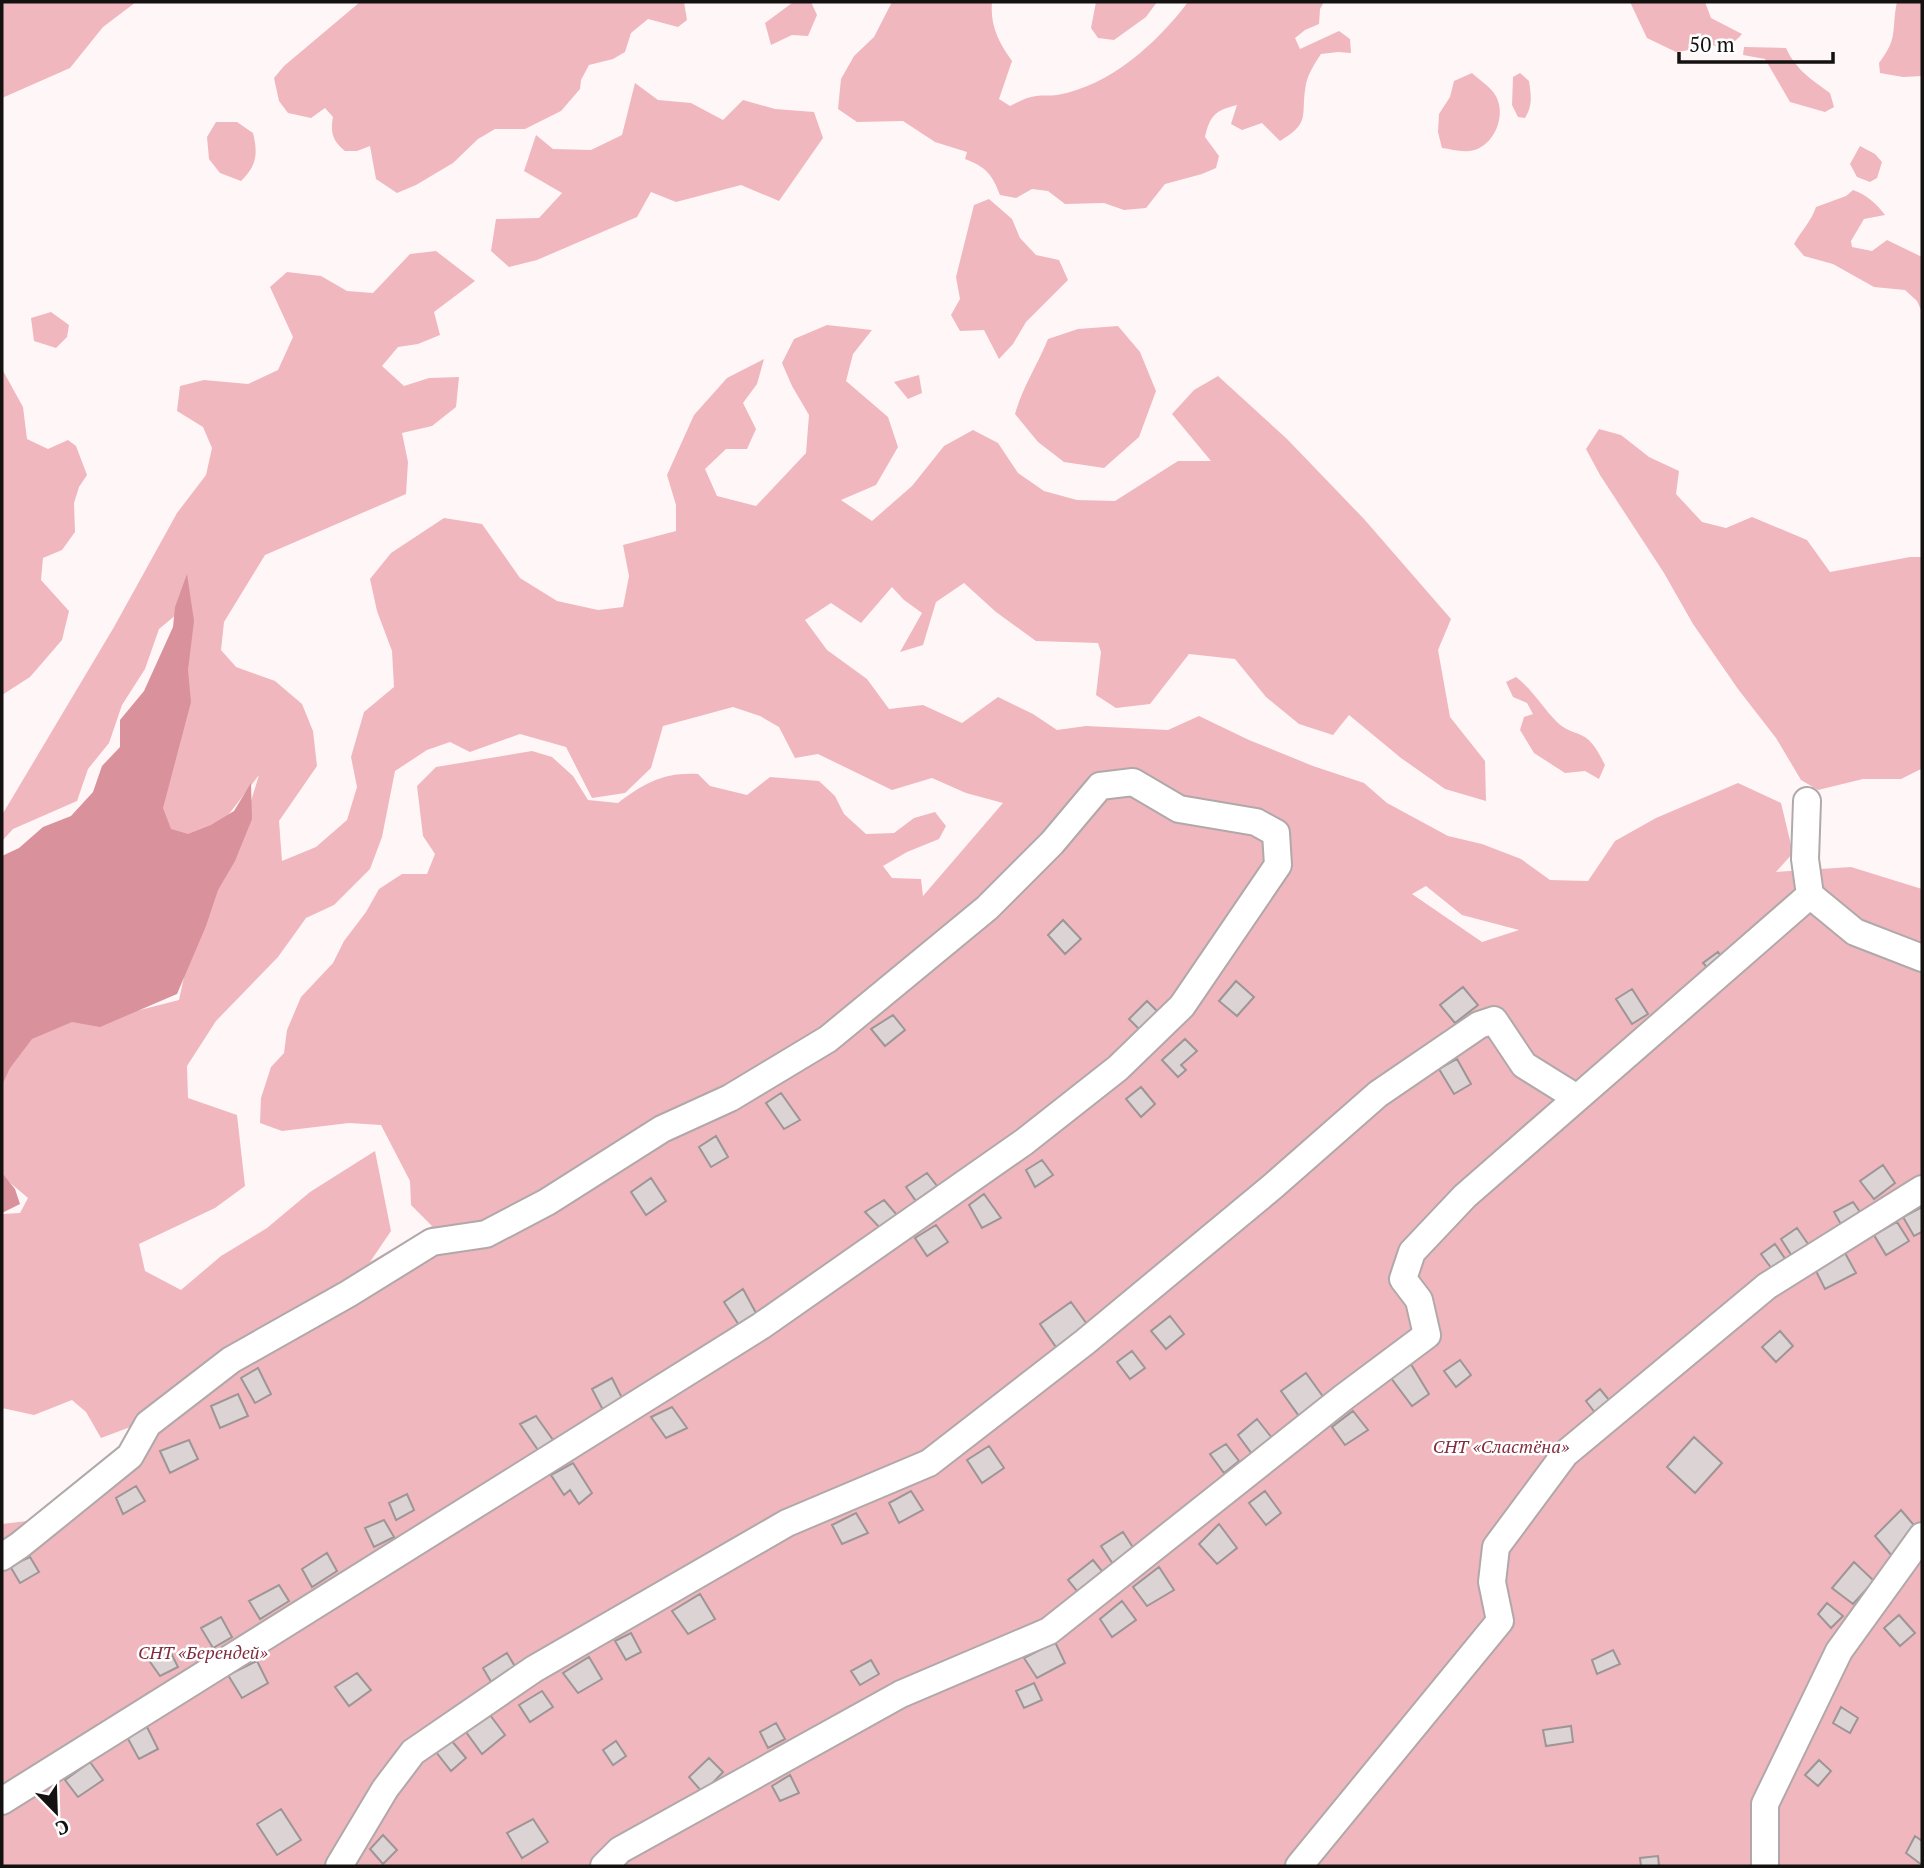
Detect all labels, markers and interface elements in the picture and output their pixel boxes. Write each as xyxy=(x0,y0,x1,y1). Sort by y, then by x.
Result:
scale bar xyxy=(1679,21,1833,65)
text: 50 m xyxy=(1689,30,1735,58)
park label: СНТ «Сластёна» xyxy=(1433,1434,1570,1458)
park label: СНТ «Берендей» xyxy=(138,1640,269,1664)
north arrow xyxy=(21,1777,91,1847)
text: С xyxy=(52,1814,73,1842)

